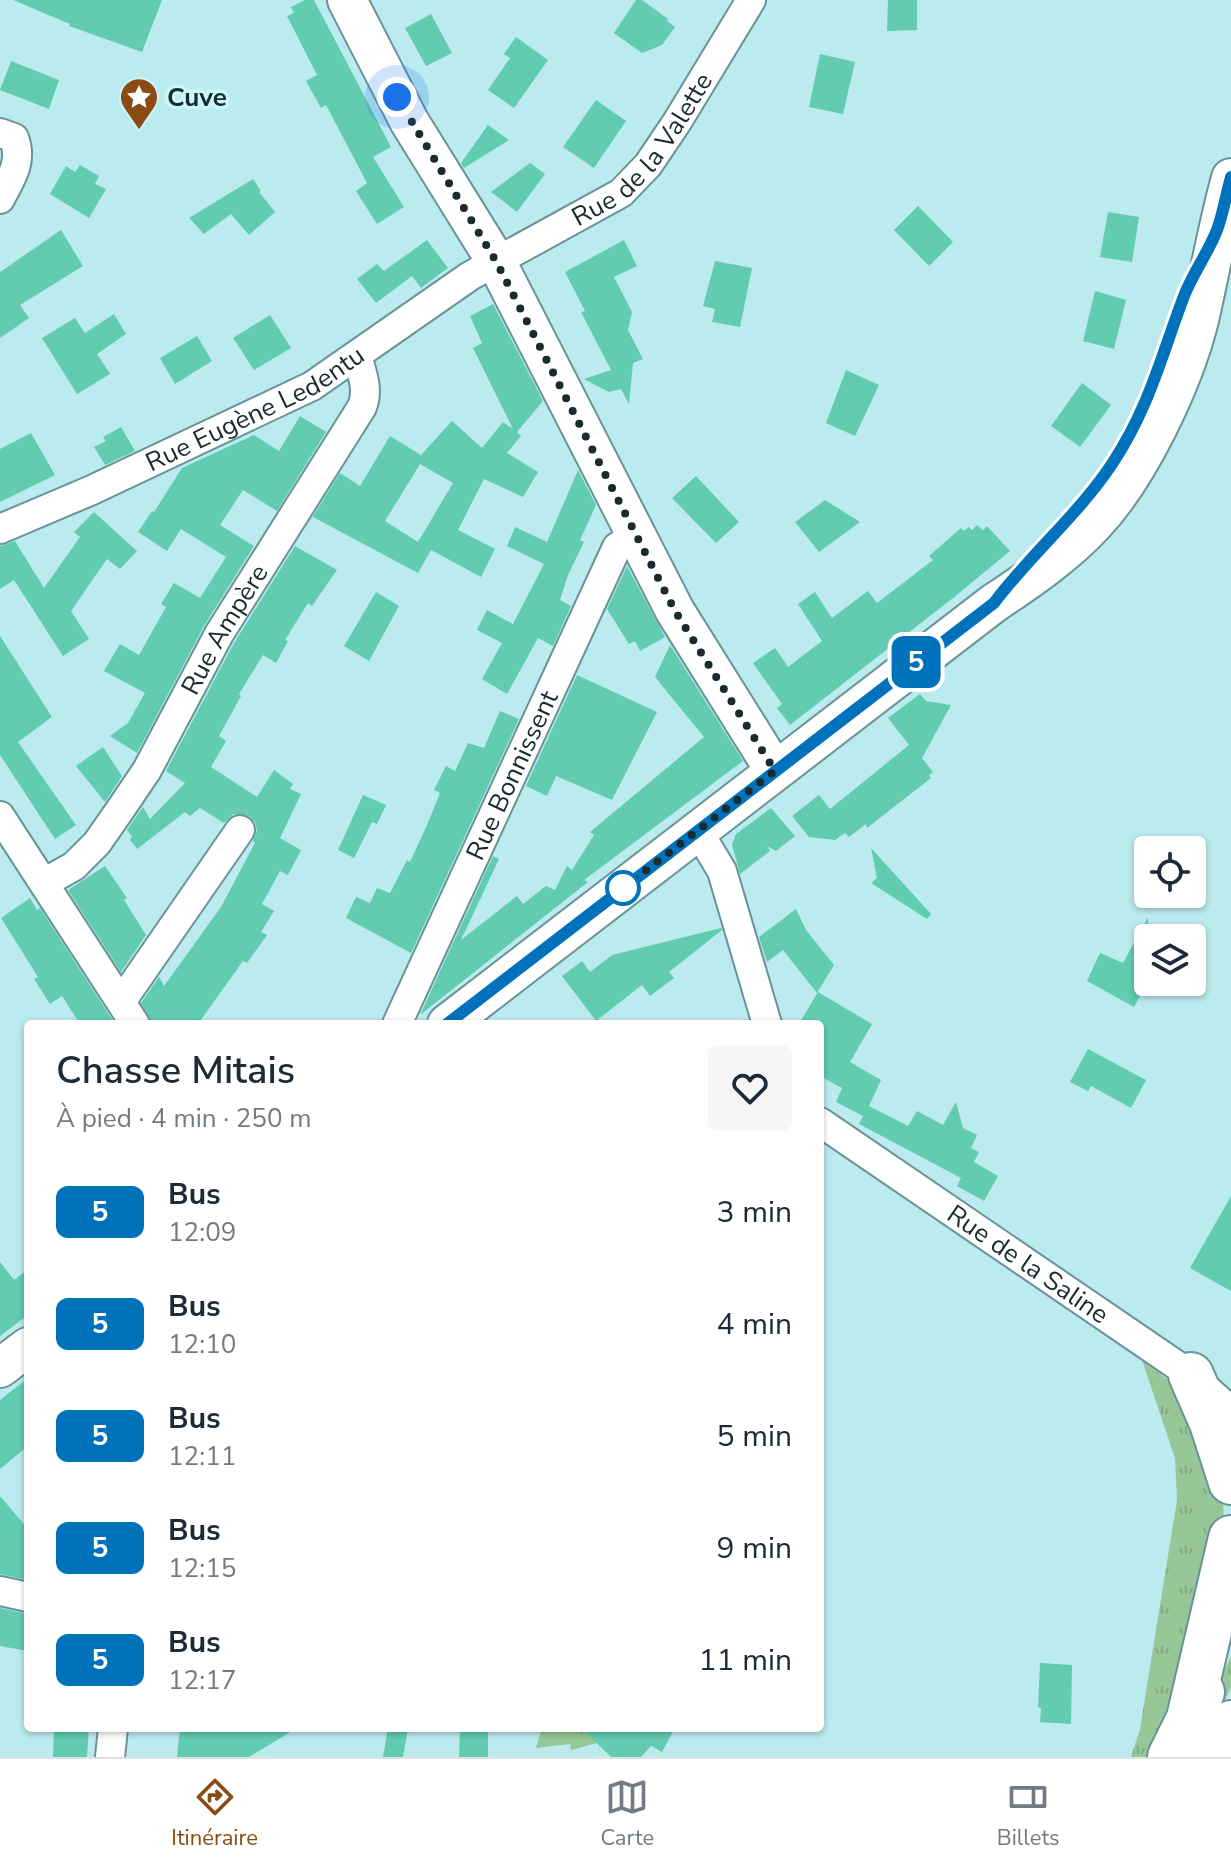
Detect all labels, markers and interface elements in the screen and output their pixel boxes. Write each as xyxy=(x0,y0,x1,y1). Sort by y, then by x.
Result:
street label: Rue de la Valette xyxy=(566,66,721,235)
place icon: Cuve xyxy=(118,76,160,131)
your location xyxy=(377,77,417,117)
place label: Cuve xyxy=(167,80,227,115)
street label: Rue Eugène Ledentu xyxy=(140,338,371,480)
street label: Rue Ampère xyxy=(173,558,277,701)
line badge: 5 xyxy=(890,636,942,688)
text: 5 xyxy=(908,643,924,681)
street label: Rue Bonnissent xyxy=(458,684,567,866)
map controls xyxy=(1134,836,1206,996)
button: locate xyxy=(1134,836,1206,908)
unlabelled marker xyxy=(606,871,640,905)
button: layers xyxy=(1134,924,1206,996)
text: Chasse Mitais xyxy=(56,1045,295,1096)
button: heart xyxy=(708,1046,792,1130)
text: À pied · 4 min · 250 m xyxy=(56,1101,311,1136)
text: Bus xyxy=(168,1174,221,1215)
text: 3 min xyxy=(717,1192,792,1233)
text: 5 xyxy=(92,1193,108,1231)
street label: Rue de la Saline xyxy=(940,1197,1116,1332)
text: 12:09 xyxy=(168,1215,236,1250)
text: Bus xyxy=(168,1286,221,1327)
text: 4 min xyxy=(717,1304,792,1345)
text: 5 xyxy=(92,1305,108,1343)
text: 12:10 xyxy=(168,1327,236,1362)
text: Bus xyxy=(168,1398,221,1439)
text: 5 min xyxy=(717,1416,792,1457)
text: 5 xyxy=(92,1417,108,1455)
text: 12:11 xyxy=(168,1439,236,1474)
text: Bus xyxy=(168,1510,221,1551)
text: 9 min xyxy=(717,1528,792,1569)
text: 5 xyxy=(92,1529,108,1567)
text: 12:15 xyxy=(168,1551,236,1586)
text: Bus xyxy=(168,1622,221,1663)
text: 11 min xyxy=(699,1640,792,1681)
text: 5 xyxy=(92,1641,108,1679)
text: 12:17 xyxy=(168,1663,236,1698)
tab: Itinéraire xyxy=(171,1775,258,1853)
tab: Carte xyxy=(600,1775,654,1853)
tab: Billets xyxy=(997,1775,1060,1853)

